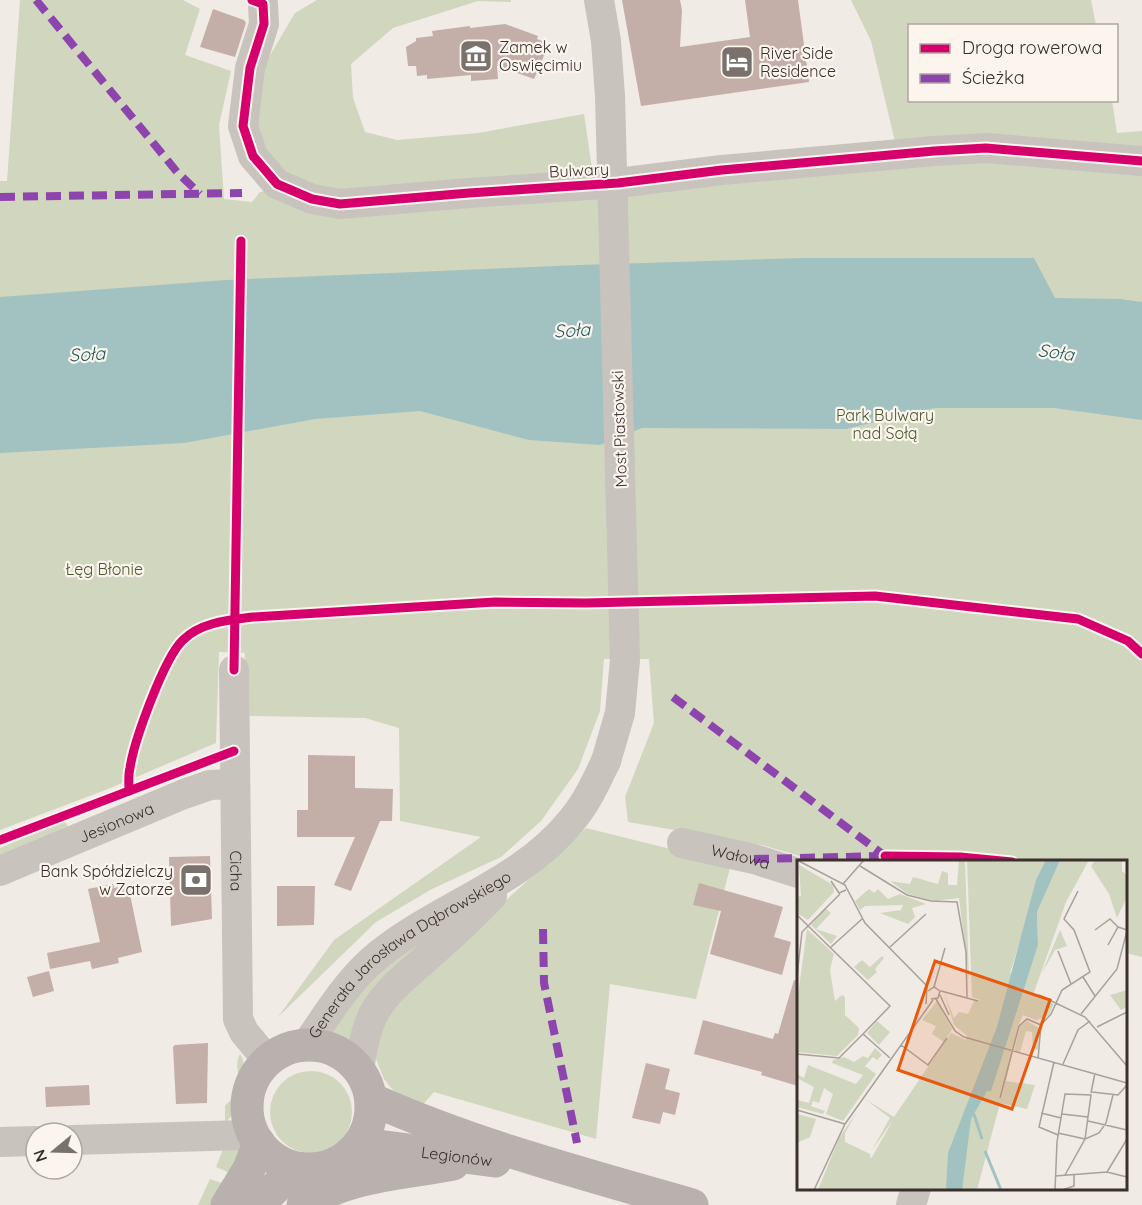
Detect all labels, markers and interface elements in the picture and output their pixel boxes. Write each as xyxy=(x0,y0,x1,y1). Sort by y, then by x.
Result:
legend xyxy=(908,24,1118,102)
text: Droga rowerowa xyxy=(962,36,1102,59)
place label: Zamek w Oswięcimiu xyxy=(499,37,582,75)
museum icon: Zamek w Oswięcimiu xyxy=(458,38,494,74)
place label: River Side Residence xyxy=(760,43,836,81)
hotel icon: River Side Residence xyxy=(719,44,755,80)
text: Ścieżka xyxy=(962,66,1025,89)
street label: Bulwary xyxy=(549,158,609,182)
water label: Soła xyxy=(553,318,592,342)
water label: Soła xyxy=(1037,338,1077,366)
water label: Soła xyxy=(68,342,107,366)
street label: Most Piastowski xyxy=(607,370,631,488)
park label: Park Bulwary nad Sołą xyxy=(836,405,934,443)
park label: Łęg Błonie xyxy=(65,559,143,579)
street label: Jesionowa xyxy=(76,798,157,847)
street label: Wałowa xyxy=(709,840,773,873)
street label: Cicha xyxy=(226,850,247,892)
inset map xyxy=(797,860,1127,1190)
place label: Bank Spółdzielczy w Zatorze xyxy=(40,861,173,899)
bank icon: Bank Spółdzielczy w Zatorze xyxy=(178,862,214,898)
street label: Generała Jarosława Dąbrowskiego xyxy=(304,866,515,1042)
north arrow xyxy=(24,1121,84,1181)
street label: Legionów xyxy=(420,1142,493,1171)
text: N xyxy=(28,1147,51,1165)

